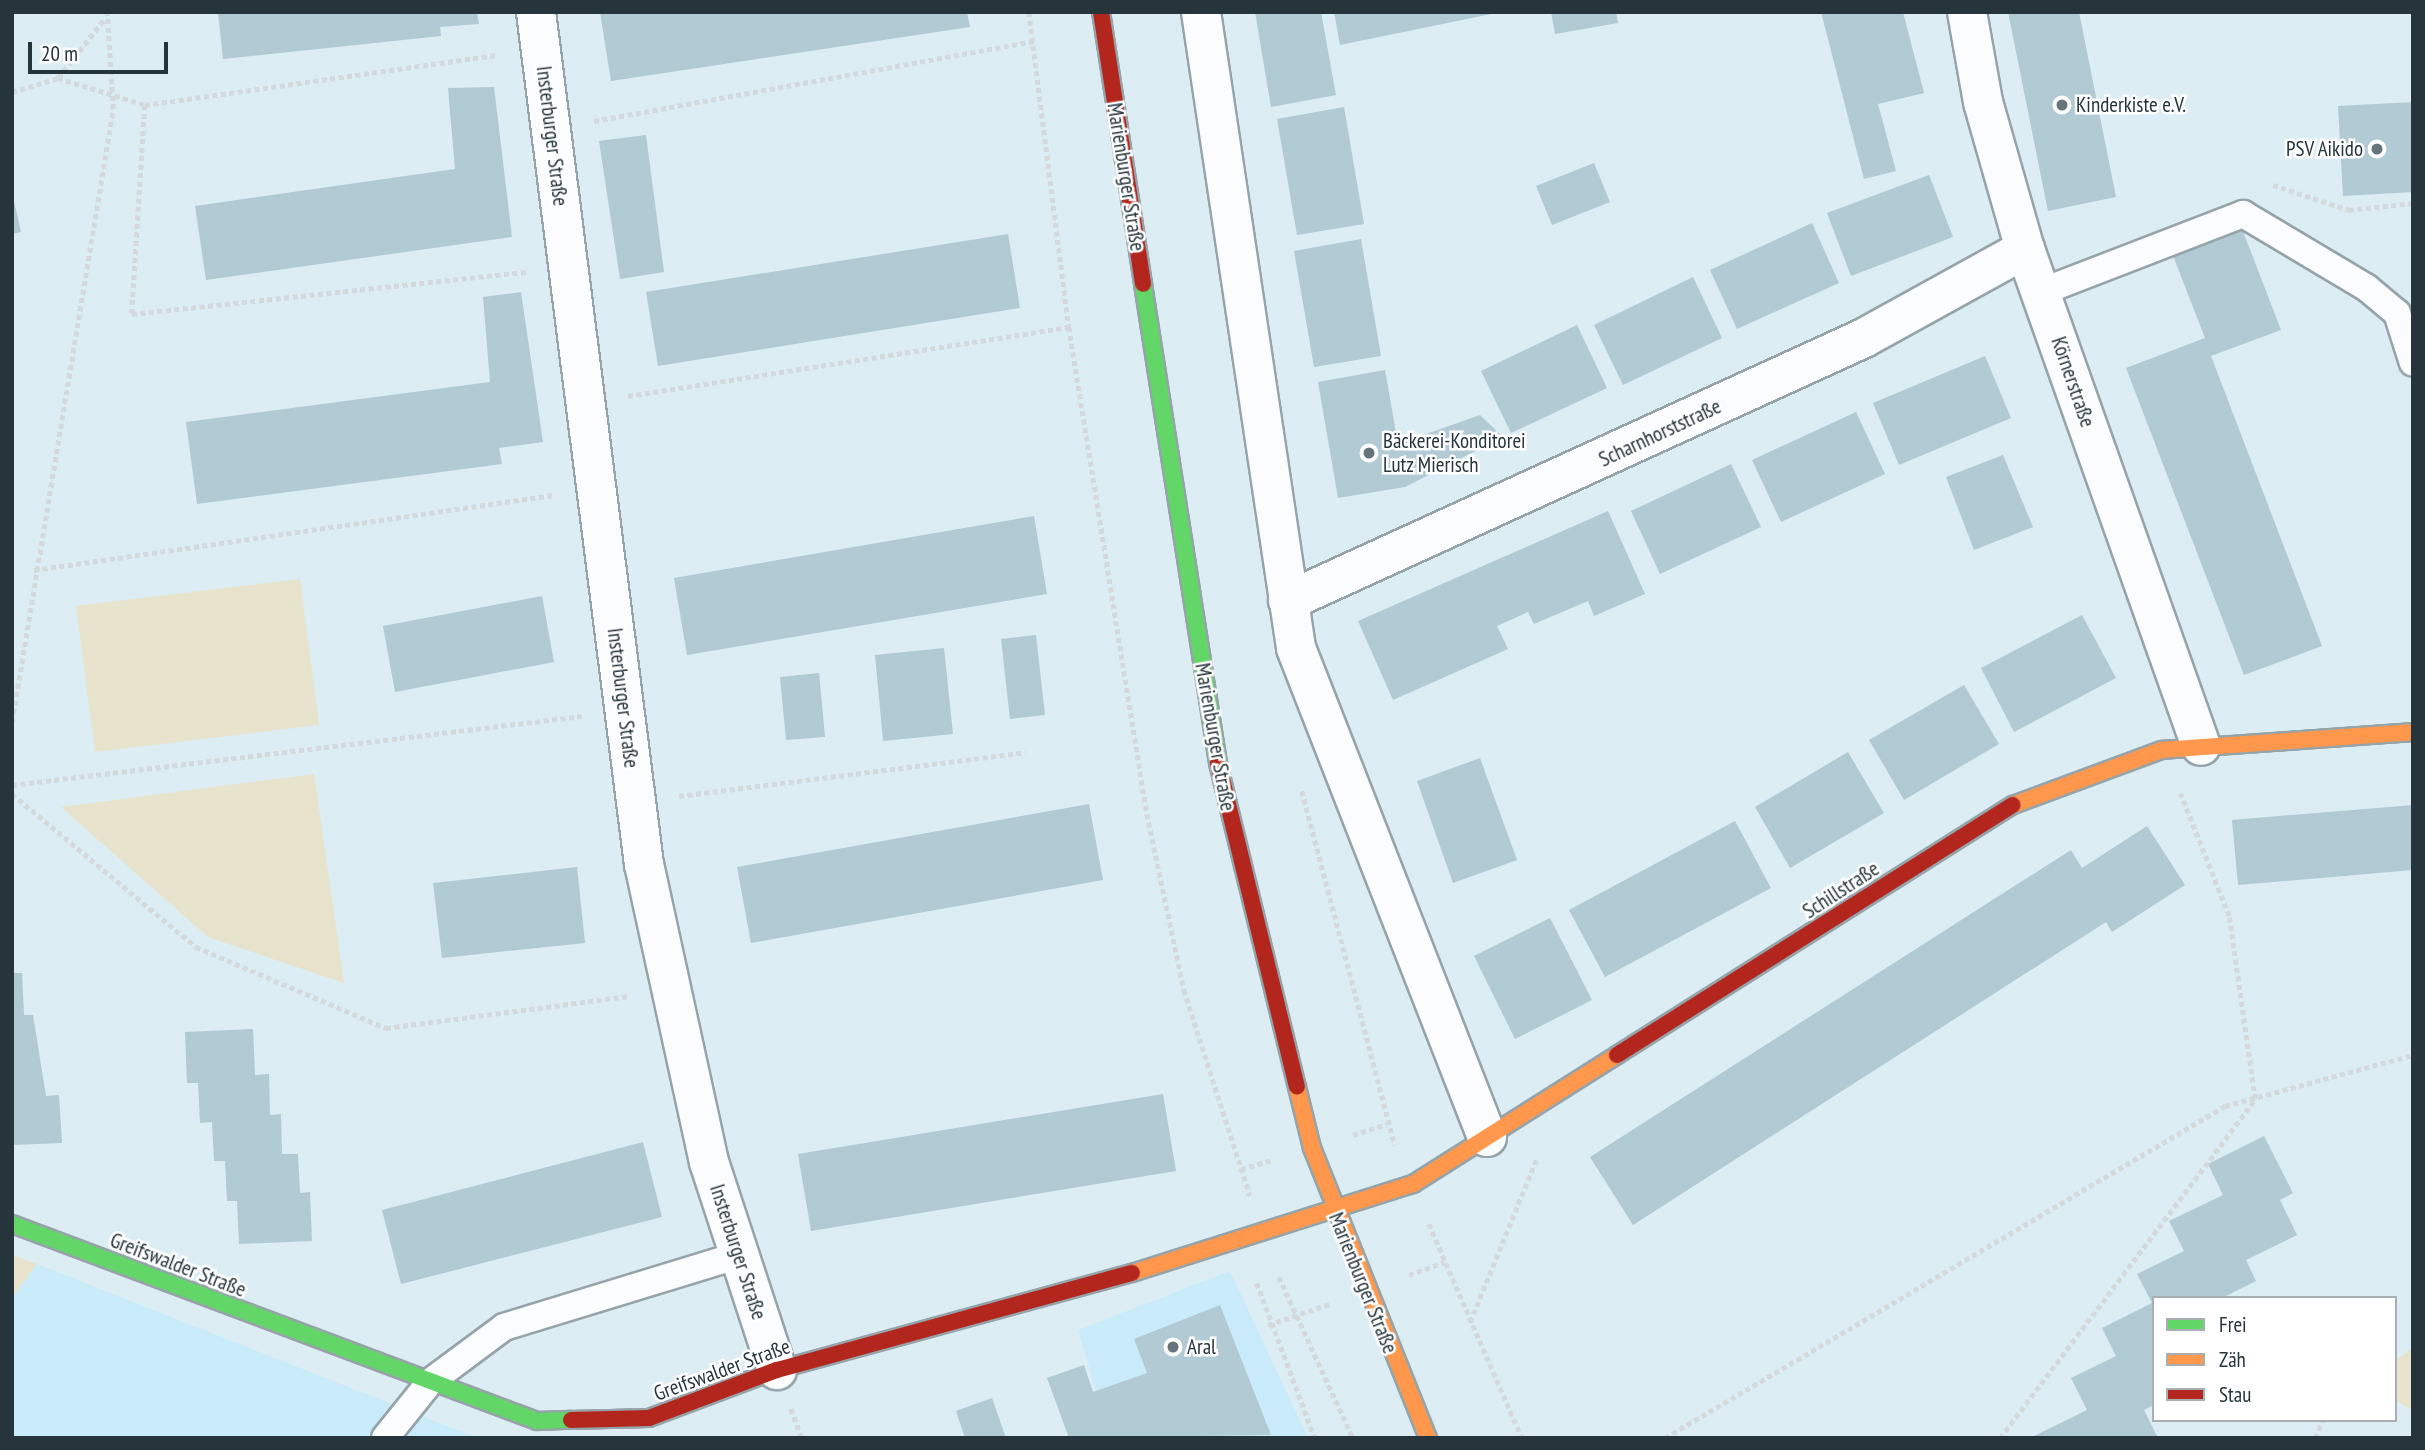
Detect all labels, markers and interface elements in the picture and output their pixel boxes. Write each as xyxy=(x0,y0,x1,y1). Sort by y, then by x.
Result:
scale bar xyxy=(32,28,172,72)
text: 20 m xyxy=(41,40,78,67)
street label: Insterburger Straße xyxy=(531,64,573,208)
place label: Kinderkiste e.V. xyxy=(2076,92,2186,118)
marker: Kinderkiste e.V. xyxy=(2054,97,2070,113)
street label: Marienburger Straße xyxy=(1102,101,1150,253)
place label: PSV Aikido xyxy=(2285,136,2363,162)
marker: PSV Aikido xyxy=(2369,141,2385,157)
street label: Körnerstraße xyxy=(2046,333,2100,431)
street label: Scharnhorststraße xyxy=(1595,394,1725,472)
place label: Bäckerei-Konditorei Lutz Mierisch xyxy=(1383,428,1526,478)
marker: Bäckerei-Konditorei Lutz Mierisch xyxy=(1361,445,1377,461)
street label: Insterburger Straße xyxy=(602,626,644,770)
street label: Marienburger Straße xyxy=(1190,661,1240,813)
street label: Schillstraße xyxy=(1798,856,1884,924)
street label: Insterburger Straße xyxy=(704,1181,772,1323)
street label: Marienburger Straße xyxy=(1323,1209,1403,1357)
street label: Greifswalder Straße xyxy=(107,1228,249,1302)
legend xyxy=(2152,1296,2397,1422)
text: Frei xyxy=(2219,1311,2247,1338)
street label: Greifswalder Straße xyxy=(650,1334,794,1406)
place label: Aral xyxy=(1187,1334,1216,1360)
marker: Aral xyxy=(1165,1339,1181,1355)
text: Zäh xyxy=(2219,1346,2246,1373)
text: Stau xyxy=(2219,1381,2251,1408)

